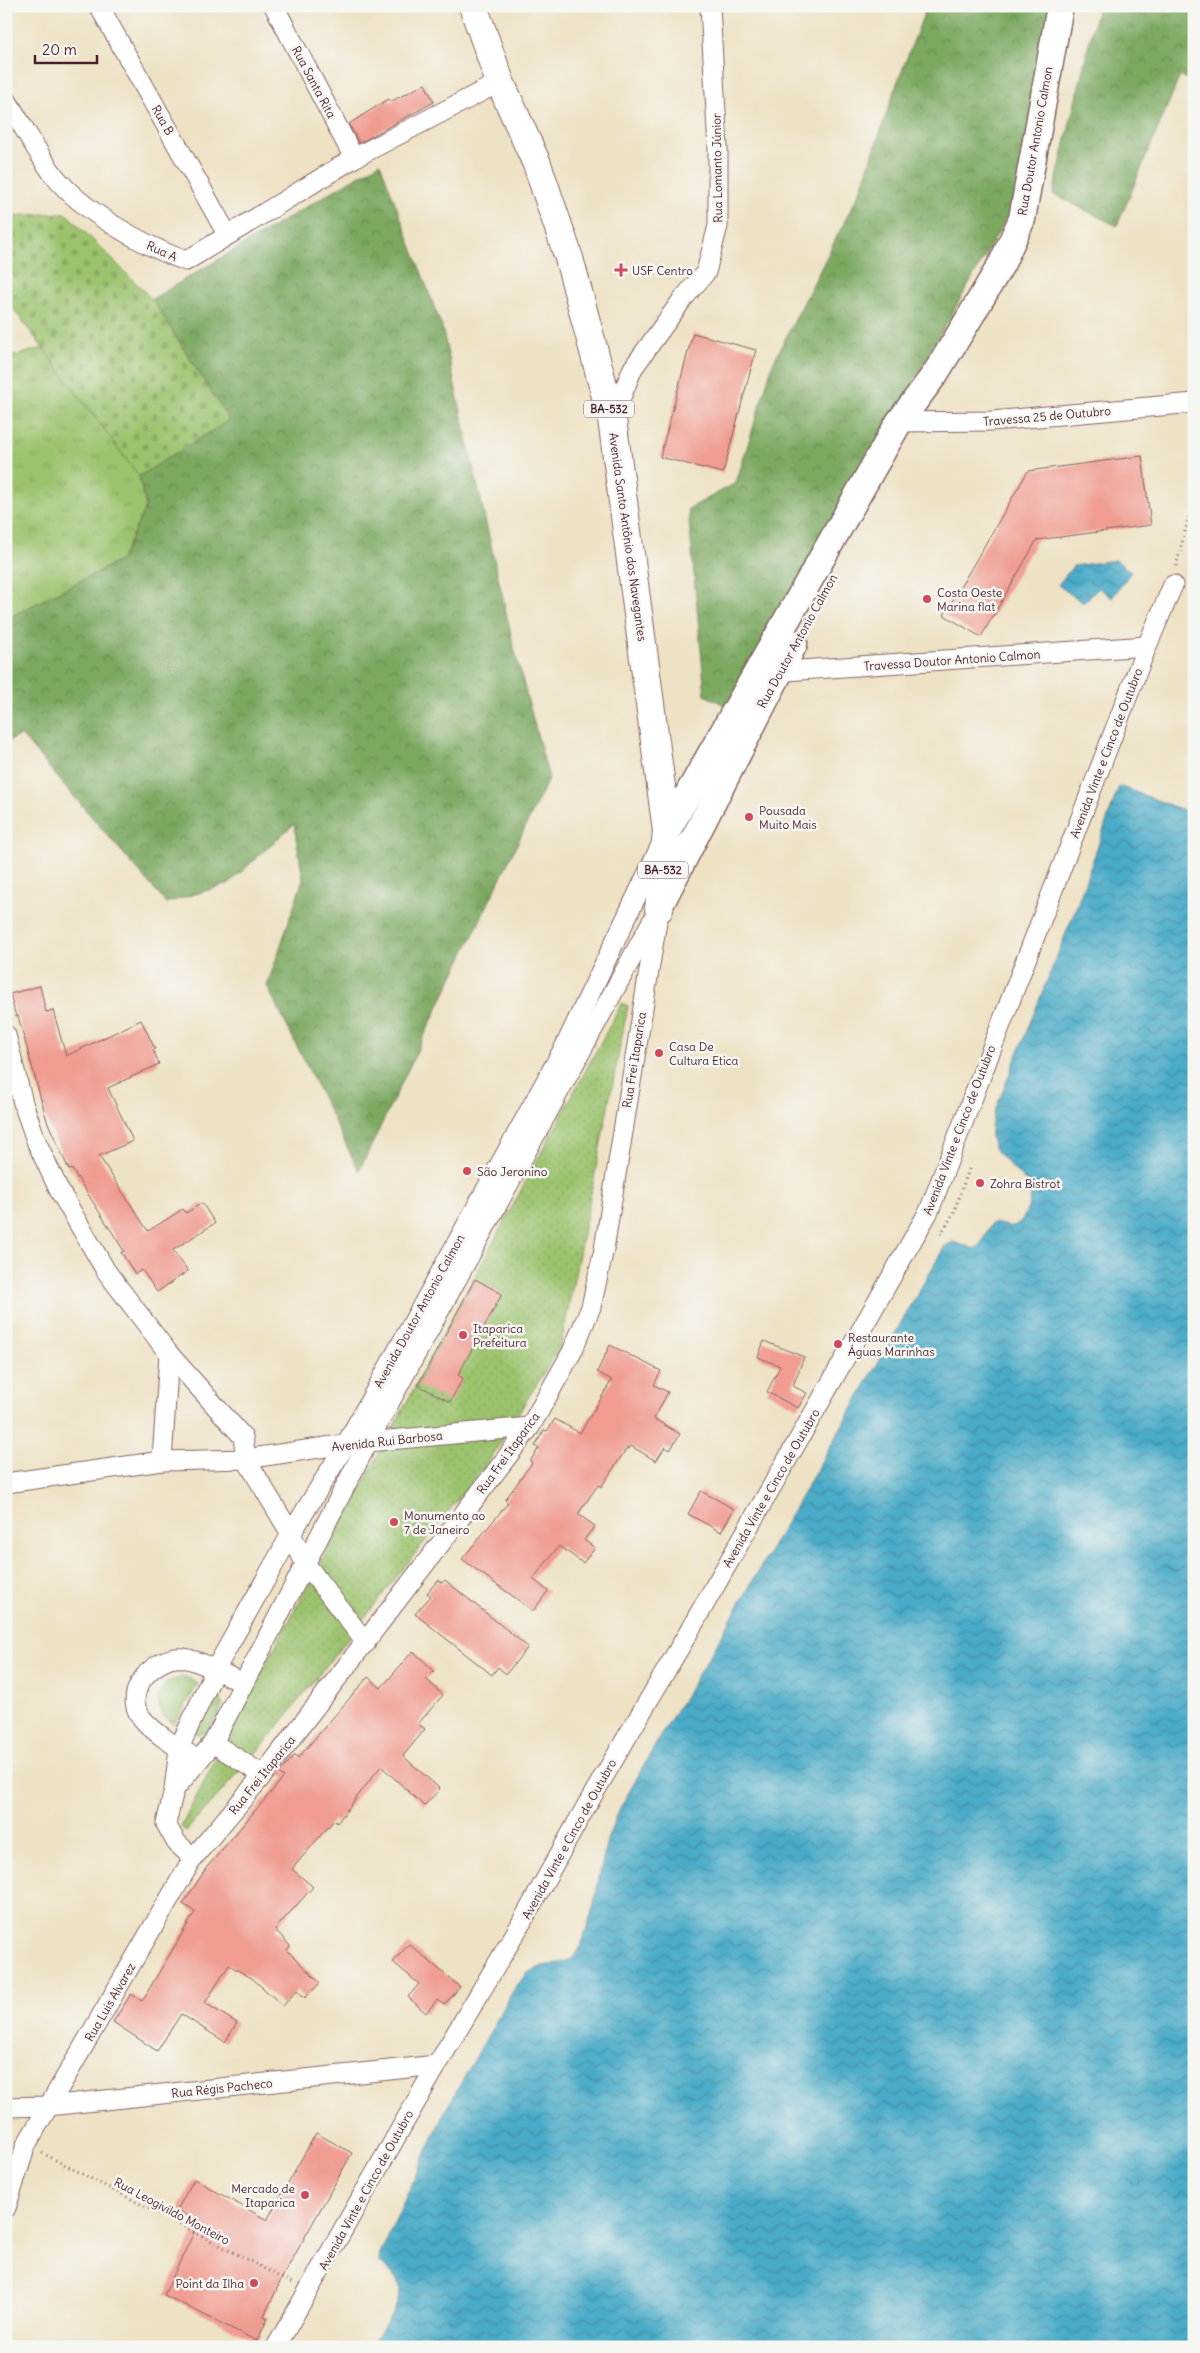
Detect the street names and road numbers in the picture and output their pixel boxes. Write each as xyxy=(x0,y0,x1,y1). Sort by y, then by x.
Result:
street label: Rua Santa Rita xyxy=(289,43,339,121)
street label: Rua Doutor Antonio Calmon xyxy=(1014,65,1056,217)
street label: Rua B xyxy=(149,102,177,138)
street label: Rua Lomanto Júnior xyxy=(709,113,725,223)
street label: Rua A xyxy=(144,238,180,264)
road number: BA-532 xyxy=(584,400,634,418)
street label: Travessa 25 de Outubro xyxy=(983,403,1112,429)
street label: Avenida Santo Antônio dos Navegantes xyxy=(606,432,650,642)
street label: Rua Doutor Antonio Calmon xyxy=(754,571,840,711)
street label: Travessa Doutor Antonio Calmon xyxy=(863,646,1041,674)
street label: Avenida Vinte e Cinco de Outubro xyxy=(1067,666,1145,840)
road number: BA-532 xyxy=(638,862,688,878)
street label: Rua Frei Itaparica xyxy=(619,1011,649,1109)
street label: Avenida Vinte e Cinco de Outubro xyxy=(920,1043,998,1217)
street label: Avenida Doutor Antonio Calmon xyxy=(370,1232,468,1390)
street label: Avenida Vinte e Cinco de Outubro xyxy=(719,1406,823,1570)
street label: Rua Frei Itaparica xyxy=(473,1409,543,1497)
street label: Avenida Rui Barbosa xyxy=(331,1428,443,1454)
street label: Rua Frei Itaparica xyxy=(226,1732,298,1817)
street label: Avenida Vinte e Cinco de Outubro xyxy=(519,1756,620,1922)
street label: Rua Luis Alvarez xyxy=(81,1960,139,2044)
street label: Rua Régis Pacheco xyxy=(171,2075,274,2101)
street label: Avenida Vinte e Cinco de Outubro xyxy=(316,2107,417,2273)
street label: Rua Leogivildo Monteiro xyxy=(112,2174,233,2248)

